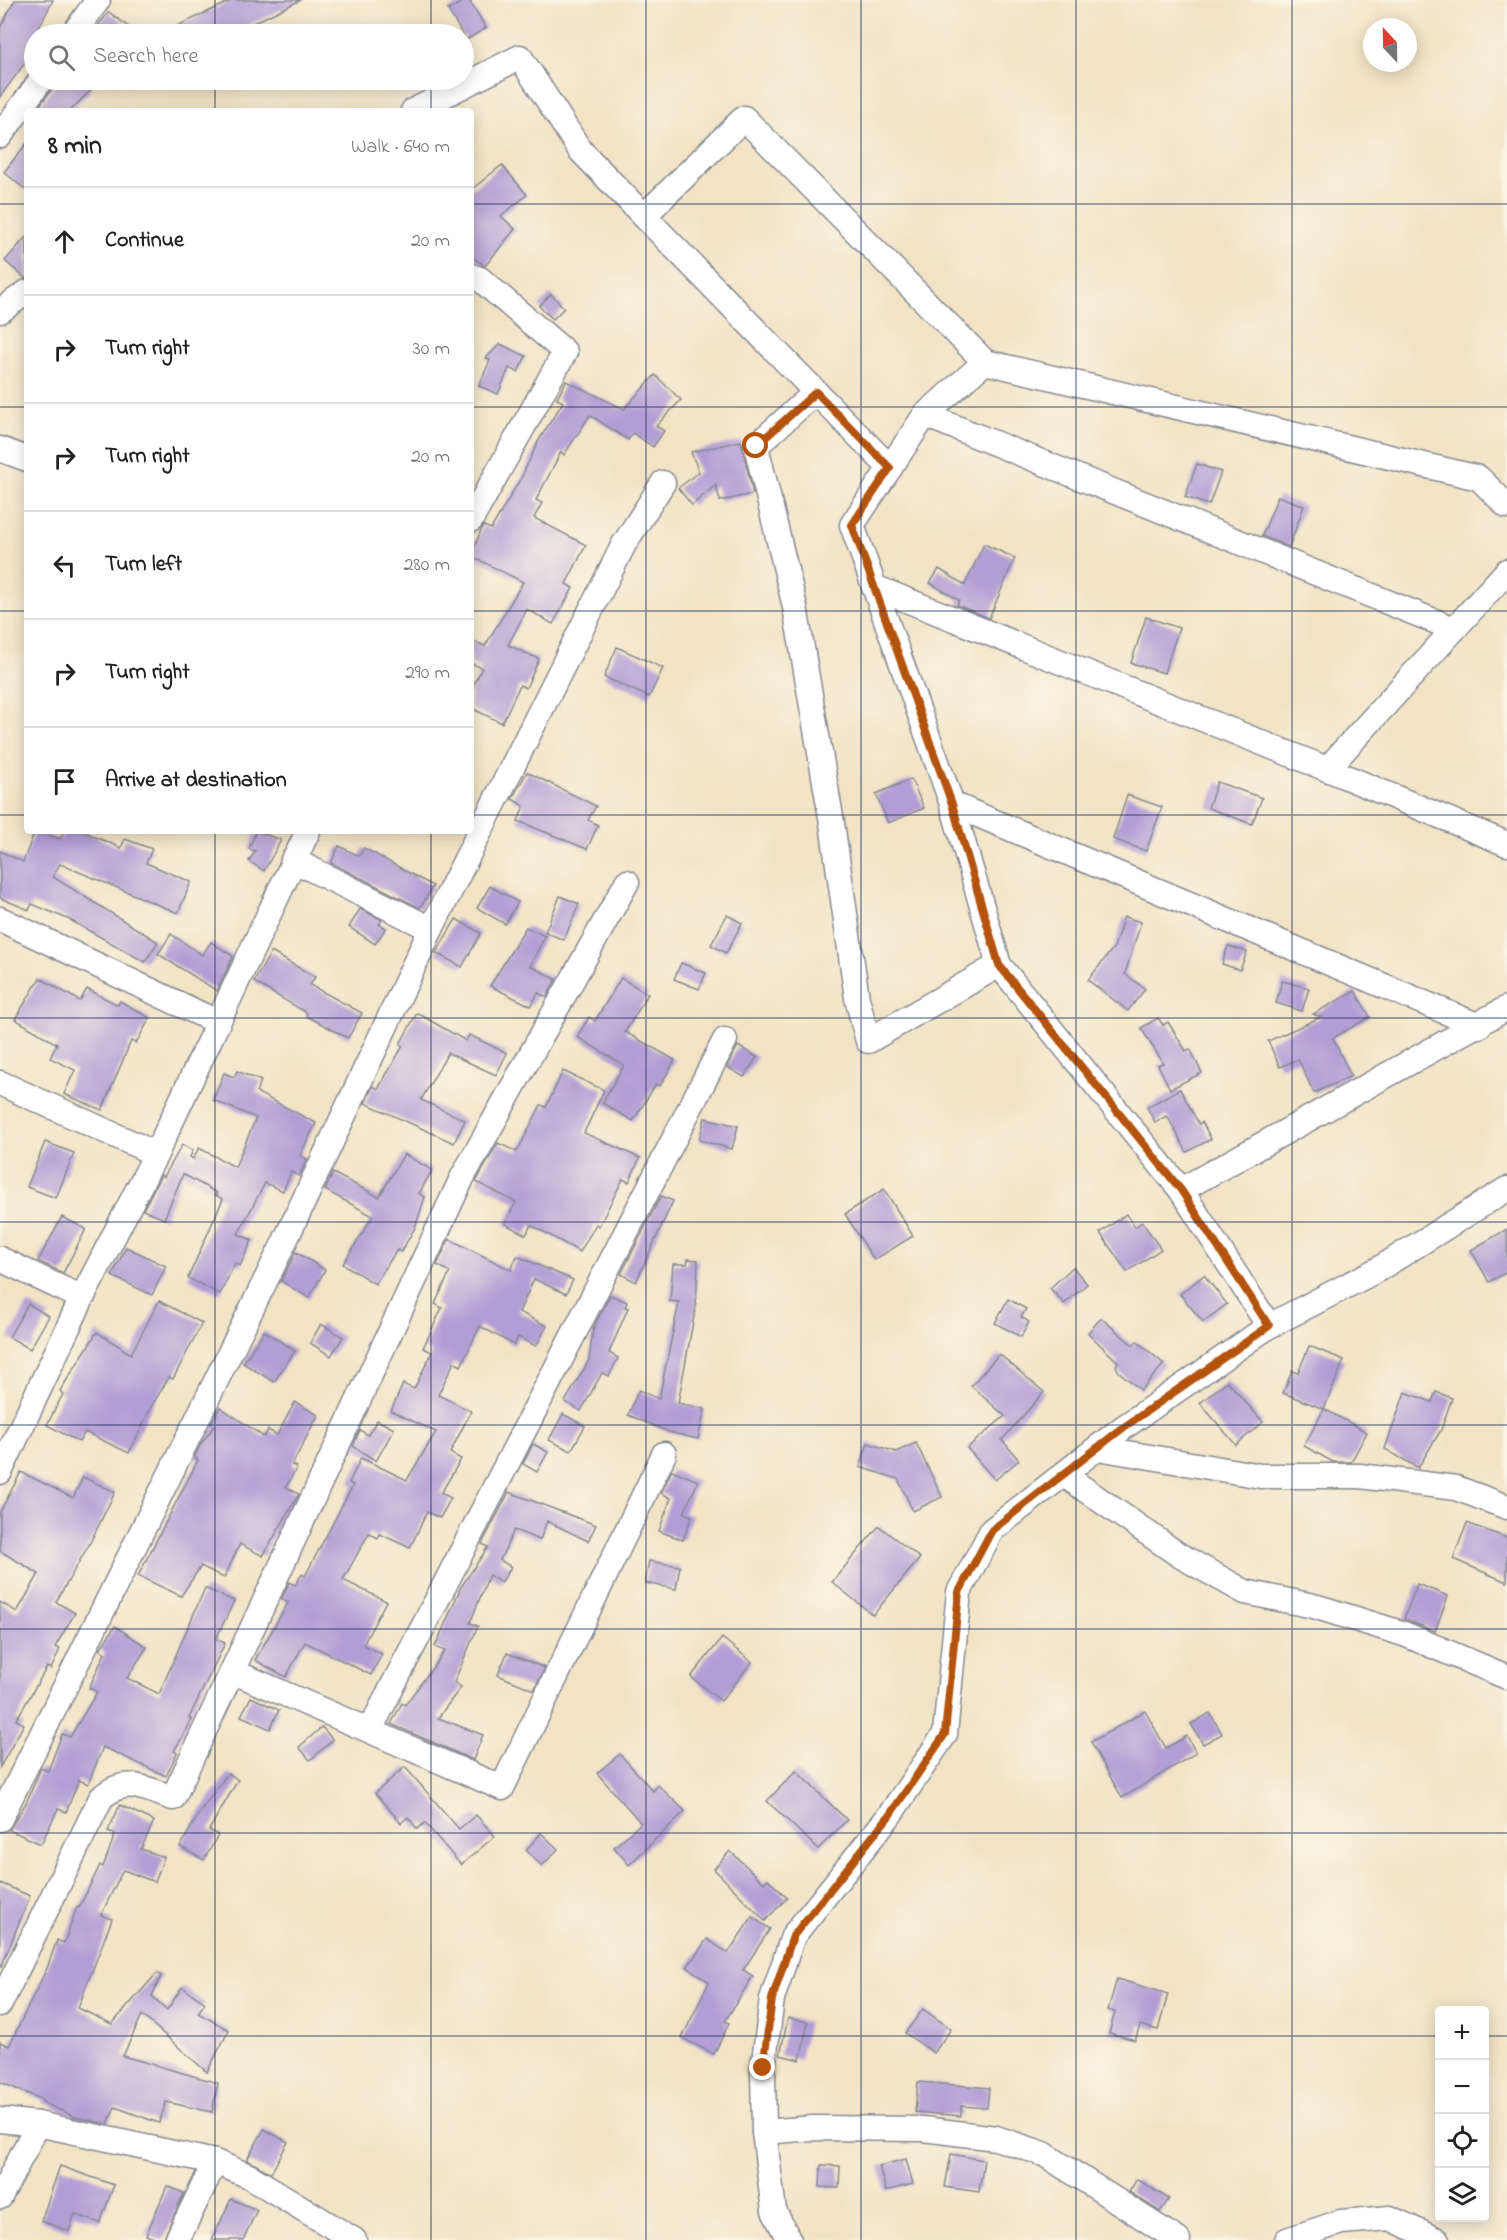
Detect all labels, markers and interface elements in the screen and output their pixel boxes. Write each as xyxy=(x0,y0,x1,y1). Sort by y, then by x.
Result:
north arrow xyxy=(1363,18,1417,72)
search box xyxy=(24,24,474,90)
icon: search xyxy=(45,41,78,74)
text: Search here xyxy=(93,41,198,73)
text: 8 min xyxy=(48,128,102,166)
text: Walk · 640 m xyxy=(351,133,450,162)
icon: ahead xyxy=(48,225,81,258)
text: Continue xyxy=(105,225,184,257)
text: 20 m xyxy=(411,227,450,256)
icon: right xyxy=(48,333,81,366)
text: Turn right xyxy=(105,333,190,365)
text: 30 m xyxy=(413,335,450,364)
route start xyxy=(742,432,768,458)
icon: right xyxy=(48,441,81,474)
text: Turn right xyxy=(105,441,190,473)
text: 20 m xyxy=(411,443,450,472)
icon: left xyxy=(48,549,81,582)
text: Turn left xyxy=(105,549,182,581)
text: 280 m xyxy=(403,551,450,580)
icon: right xyxy=(48,657,81,690)
text: Turn right xyxy=(105,657,190,689)
text: 290 m xyxy=(405,659,450,688)
icon: arrive xyxy=(48,765,81,798)
text: Arrive at destination xyxy=(105,765,287,797)
map controls xyxy=(1435,2006,1489,2222)
button: + xyxy=(1435,2006,1489,2060)
route end xyxy=(749,2054,775,2080)
button: − xyxy=(1435,2060,1489,2114)
button: locate xyxy=(1435,2114,1489,2168)
button: layers xyxy=(1435,2168,1489,2222)

